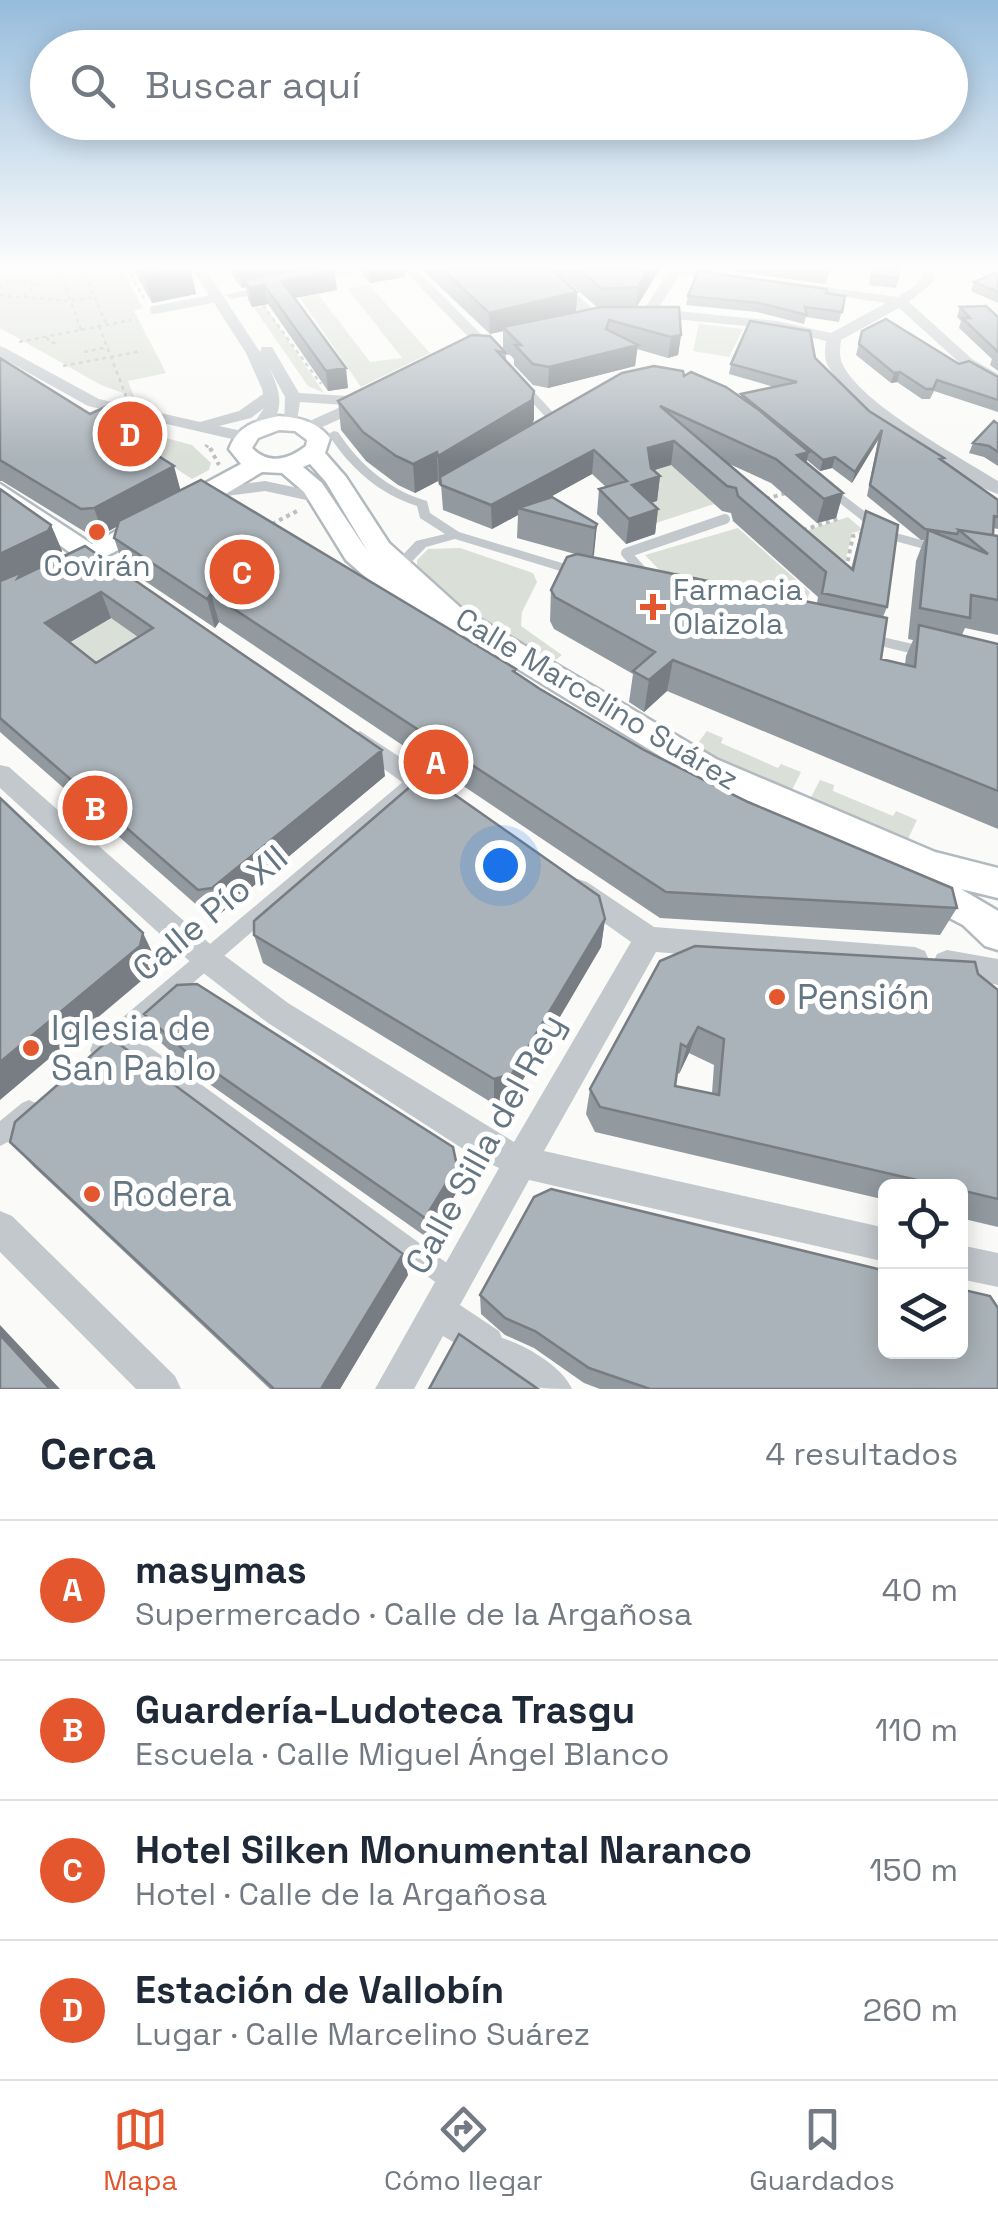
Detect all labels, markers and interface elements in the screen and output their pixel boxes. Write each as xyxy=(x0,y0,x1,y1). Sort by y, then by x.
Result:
search box xyxy=(30,30,968,140)
icon: search xyxy=(65,58,120,113)
text: Buscar aquí xyxy=(145,61,360,109)
pin: D xyxy=(98,396,162,472)
marker: Covirán xyxy=(86,521,108,543)
pin: C xyxy=(210,534,274,610)
place label: Covirán xyxy=(43,546,151,585)
place label: Farmacia Olaizola xyxy=(673,570,803,643)
marker: Farmacia Olaizola xyxy=(642,596,664,618)
street label: Calle Marcelino Suárez xyxy=(449,599,746,799)
pin: A xyxy=(404,724,468,800)
pin: B xyxy=(62,770,128,846)
street label: Calle Pío XII xyxy=(123,835,297,991)
your location xyxy=(475,840,526,891)
place label: Pensión xyxy=(797,975,930,1019)
marker: Pensión xyxy=(766,986,788,1008)
place label: Iglesia de San Pablo xyxy=(51,1006,217,1090)
street label: Calle Silla del Rey xyxy=(395,1006,575,1282)
marker: Iglesia de San Pablo xyxy=(20,1037,42,1059)
place label: Rodera xyxy=(112,1172,232,1216)
map controls xyxy=(878,1179,968,1359)
button: locate xyxy=(878,1179,968,1269)
marker: Rodera xyxy=(81,1183,103,1205)
button: layers xyxy=(878,1269,968,1359)
text: Cerca xyxy=(40,1428,156,1481)
text: 4 resultados xyxy=(765,1434,958,1474)
text: masymas xyxy=(135,1546,307,1594)
text: A xyxy=(62,1570,83,1610)
text: 40 m xyxy=(882,1570,958,1610)
text: Supermercado · Calle de la Argañosa xyxy=(135,1594,692,1634)
text: Guardería-Ludoteca Trasgu xyxy=(135,1686,635,1734)
text: B xyxy=(62,1710,83,1750)
text: 110 m xyxy=(875,1710,958,1750)
text: Escuela · Calle Miguel Ángel Blanco xyxy=(135,1734,669,1774)
text: Hotel Silken Monumental Naranco xyxy=(135,1826,752,1874)
text: C xyxy=(62,1850,83,1890)
text: 150 m xyxy=(869,1850,958,1890)
text: Hotel · Calle de la Argañosa xyxy=(135,1874,547,1914)
text: Estación de Vallobín xyxy=(135,1966,504,2014)
text: D xyxy=(62,1990,83,2030)
text: 260 m xyxy=(863,1990,958,2030)
text: Lugar · Calle Marcelino Suárez xyxy=(135,2014,590,2054)
tab: Mapa xyxy=(103,2102,178,2198)
tab: Cómo llegar xyxy=(384,2102,543,2198)
tab: Guardados xyxy=(749,2102,895,2198)

